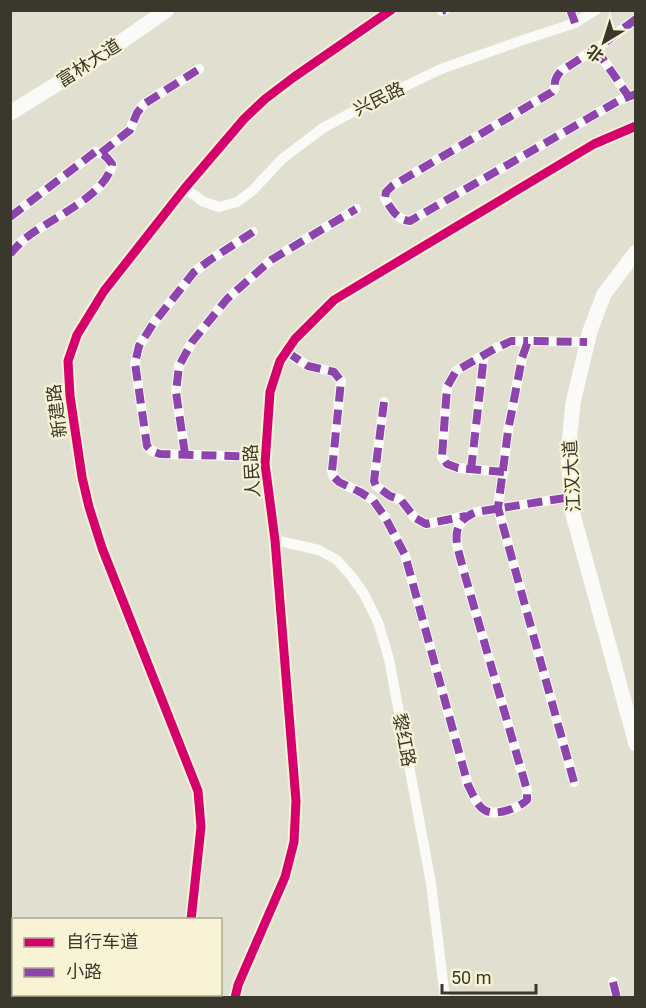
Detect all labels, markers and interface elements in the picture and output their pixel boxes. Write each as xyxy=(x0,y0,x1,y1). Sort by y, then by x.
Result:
north arrow xyxy=(574,12,634,72)
street label: 富林大道 xyxy=(53,34,125,91)
text: 北 xyxy=(583,41,607,66)
street label: 兴民路 xyxy=(350,77,408,120)
street label: 新建路 xyxy=(43,383,70,439)
street label: 江汉大道 xyxy=(559,440,584,513)
street label: 人民路 xyxy=(240,444,263,499)
street label: 黎红路 xyxy=(389,711,420,768)
legend xyxy=(12,918,222,996)
text: 自行车道 xyxy=(66,931,138,952)
scale bar xyxy=(442,957,536,995)
text: 小路 xyxy=(66,961,102,982)
text: 50 m xyxy=(451,967,491,988)

